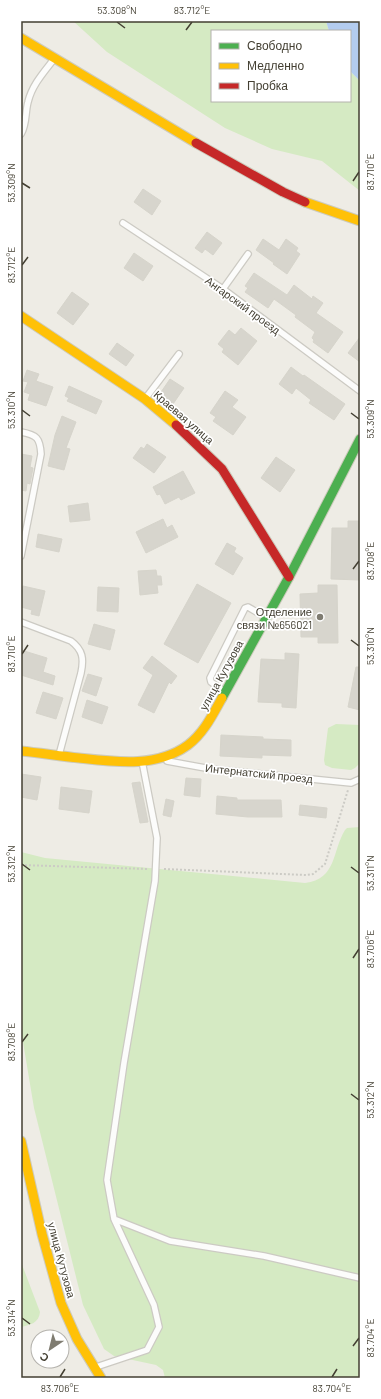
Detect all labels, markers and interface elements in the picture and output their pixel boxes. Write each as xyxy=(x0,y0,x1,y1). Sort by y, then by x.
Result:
text: 53.308°N xyxy=(97,4,137,16)
text: 83.712°E xyxy=(174,4,210,16)
legend xyxy=(211,30,351,102)
text: Свободно xyxy=(247,38,302,53)
text: Медленно xyxy=(247,58,304,73)
text: Пробка xyxy=(247,78,288,93)
text: 83.710°E xyxy=(364,154,376,190)
text: 53.309°N xyxy=(5,163,17,203)
text: 83.712°E xyxy=(5,247,17,283)
street label: Ангарский проезд xyxy=(203,273,283,337)
street label: Краевая улица xyxy=(151,387,217,447)
text: 53.310°N xyxy=(5,391,17,429)
text: 53.309°N xyxy=(364,399,376,439)
text: 83.708°E xyxy=(364,542,376,580)
place label: Отделение связи №656021 xyxy=(237,605,312,631)
marker: Отделение связи №656021 xyxy=(315,612,325,622)
text: 53.310°N xyxy=(364,627,376,665)
text: 83.710°E xyxy=(5,636,17,672)
street label: улица Кутузова xyxy=(196,637,246,712)
street label: Интернатский проезд xyxy=(205,761,314,785)
text: 53.312°N xyxy=(5,845,17,883)
text: 53.311°N xyxy=(364,855,376,891)
text: 83.706°E xyxy=(364,930,376,968)
text: 83.708°E xyxy=(5,1023,17,1061)
text: 53.312°N xyxy=(364,1081,376,1119)
street label: улица Кутузова xyxy=(46,1221,79,1300)
text: 53.314°N xyxy=(5,1299,17,1337)
text: 83.704°E xyxy=(364,1319,376,1357)
north arrow xyxy=(30,1329,70,1369)
text: С xyxy=(37,1350,51,1365)
text: 83.706°E xyxy=(41,1382,79,1394)
text: 83.704°E xyxy=(313,1382,351,1394)

